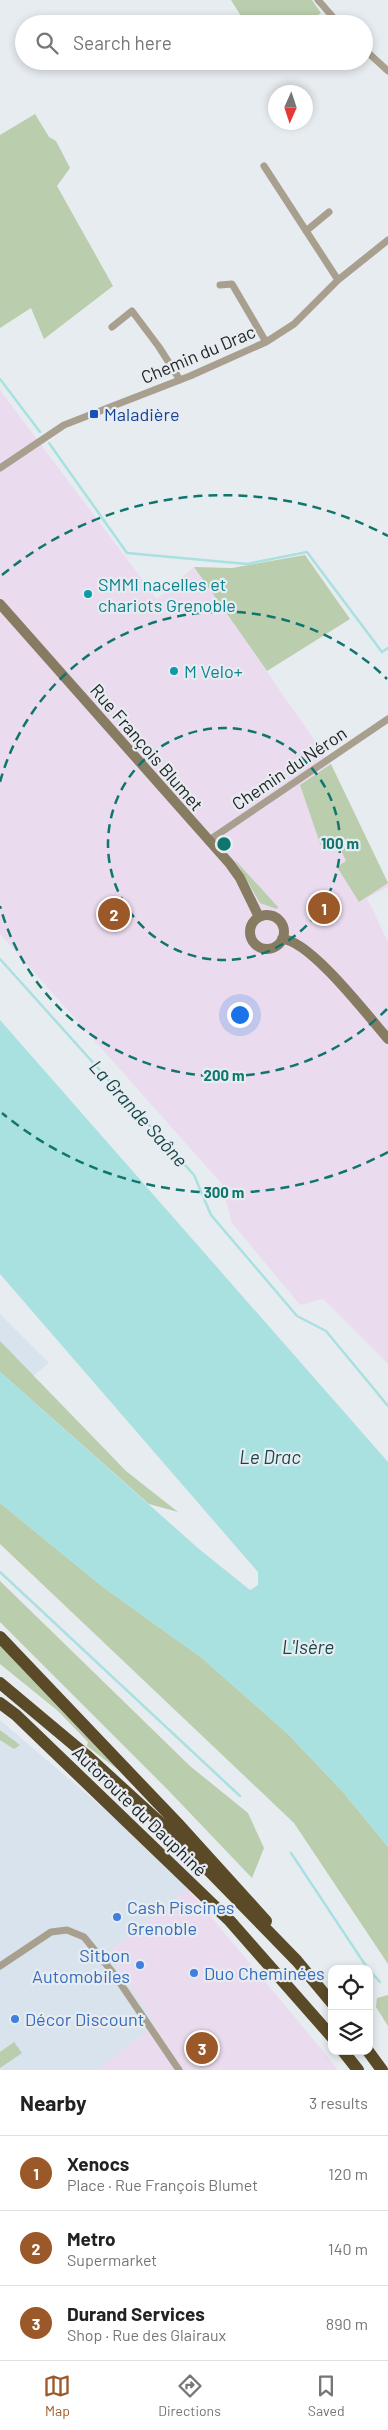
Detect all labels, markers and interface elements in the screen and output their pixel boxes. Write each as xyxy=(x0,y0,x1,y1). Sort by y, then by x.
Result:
search box xyxy=(15,15,373,70)
icon: search xyxy=(33,29,61,57)
text: Search here xyxy=(73,31,172,54)
north arrow xyxy=(268,85,313,130)
street label: Chemin du Drac xyxy=(137,320,259,388)
place label: Maladière xyxy=(104,403,179,425)
marker: Maladière xyxy=(88,408,100,420)
place label: SMMI nacelles et chariots Grenoble xyxy=(98,573,236,616)
marker: SMMI nacelles et chariots Grenoble xyxy=(82,588,94,600)
place label: M Velo+ xyxy=(184,660,243,682)
marker: M Velo+ xyxy=(168,665,180,677)
street label: Rue François Blumet xyxy=(86,679,208,815)
street label: Chemin du Néron xyxy=(227,722,351,814)
text: 100 m xyxy=(321,834,359,852)
centre of rings xyxy=(215,835,233,853)
pin: 1 xyxy=(308,889,340,927)
pin: 2 xyxy=(98,895,130,933)
your location xyxy=(227,1002,253,1028)
water label: La Grande Saône xyxy=(85,1055,193,1171)
text: 200 m xyxy=(203,1066,245,1084)
text: 300 m xyxy=(204,1183,244,1201)
water label: Le Drac xyxy=(239,1445,301,1468)
water label: L'Isère xyxy=(282,1635,334,1658)
street label: Autoroute du Dauphiné xyxy=(68,1741,212,1881)
place label: Cash Piscines Grenoble xyxy=(127,1896,234,1939)
marker: Cash Piscines Grenoble xyxy=(111,1911,123,1923)
place label: Sitbon Automobiles xyxy=(32,1944,130,1987)
marker: Sitbon Automobiles xyxy=(134,1959,146,1971)
place label: Duo Cheminées xyxy=(204,1962,325,1984)
map controls xyxy=(328,1965,373,2055)
button: locate xyxy=(328,1965,373,2010)
marker: Duo Cheminées xyxy=(188,1967,200,1979)
place label: Décor Discount xyxy=(25,2008,144,2030)
button: layers xyxy=(328,2010,373,2055)
marker: Décor Discount xyxy=(9,2013,21,2025)
pin: 3 xyxy=(186,2029,218,2067)
text: Nearby xyxy=(20,2090,86,2115)
text: 3 results xyxy=(309,2093,368,2112)
text: Xenocs xyxy=(67,2152,129,2175)
text: 1 xyxy=(33,2164,39,2183)
text: 120 m xyxy=(328,2164,368,2183)
text: Place · Rue François Blumet xyxy=(67,2175,258,2194)
text: Metro xyxy=(67,2227,116,2250)
text: 2 xyxy=(32,2239,40,2258)
text: 140 m xyxy=(328,2239,368,2258)
text: Supermarket xyxy=(67,2250,157,2269)
text: Durand Services xyxy=(67,2302,205,2325)
text: 3 xyxy=(32,2314,40,2333)
text: 890 m xyxy=(326,2314,368,2333)
text: Shop · Rue des Glairaux xyxy=(67,2325,226,2344)
tab: Map xyxy=(43,2372,71,2419)
tab: Directions xyxy=(158,2372,221,2419)
tab: Saved xyxy=(308,2372,345,2419)

